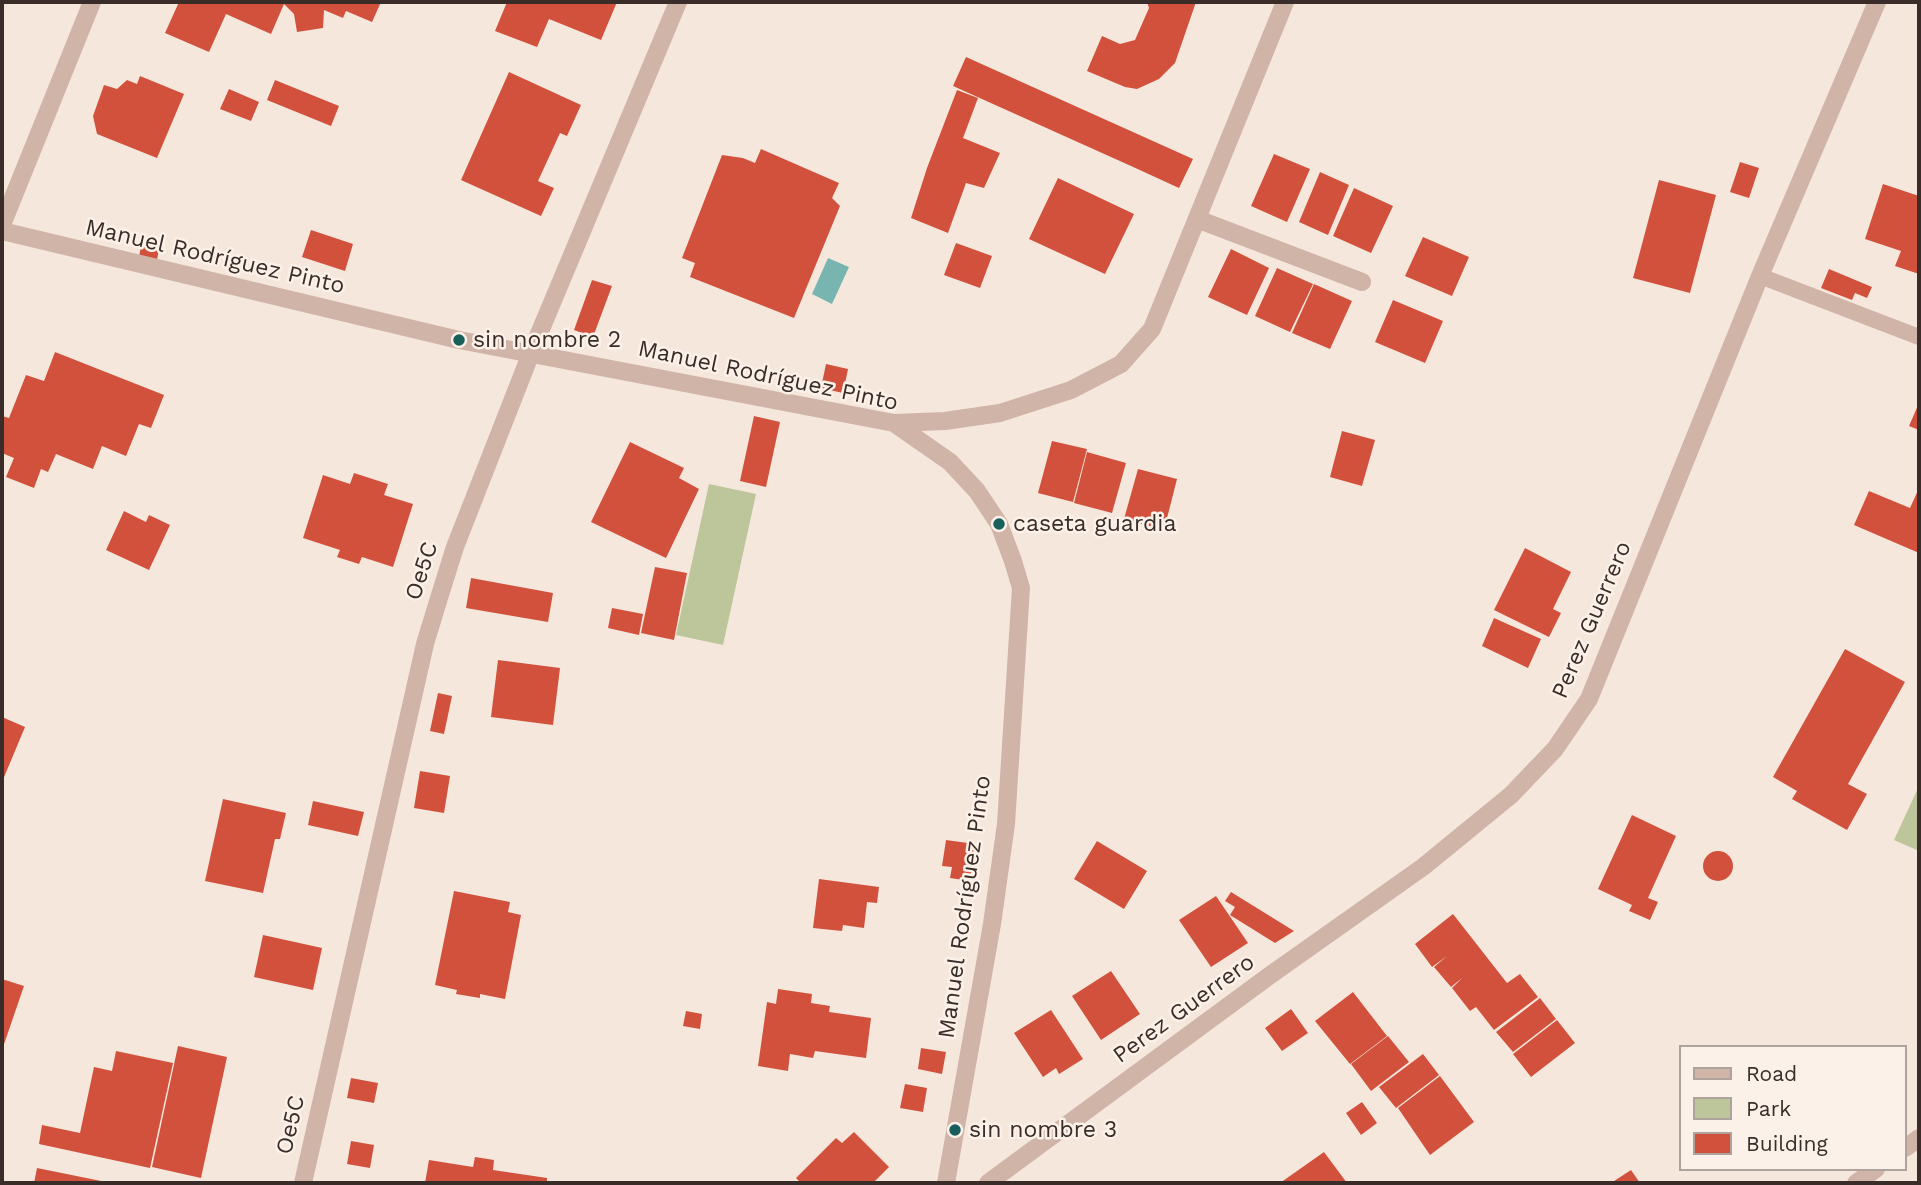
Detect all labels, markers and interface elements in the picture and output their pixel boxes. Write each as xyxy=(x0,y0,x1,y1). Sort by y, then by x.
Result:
street label: Manuel Rodríguez Pinto xyxy=(83,214,347,300)
place label: sin nombre 2 xyxy=(473,326,621,354)
marker: sin nombre 2 xyxy=(451,332,467,348)
street label: Manuel Rodríguez Pinto xyxy=(635,335,901,417)
place label: caseta guardia xyxy=(1013,510,1176,538)
marker: caseta guardia xyxy=(991,516,1007,532)
street label: Perez Guerrero xyxy=(1546,537,1638,703)
street label: Oe5C xyxy=(400,538,444,604)
street label: Manuel Rodríguez Pinto xyxy=(933,774,997,1040)
street label: Perez Guerrero xyxy=(1108,948,1260,1070)
legend xyxy=(1680,1045,1907,1171)
text: Road xyxy=(1746,1061,1797,1086)
street label: Oe5C xyxy=(271,1093,311,1157)
text: Park xyxy=(1746,1096,1791,1121)
place label: sin nombre 3 xyxy=(969,1116,1117,1144)
marker: sin nombre 3 xyxy=(947,1122,963,1138)
text: Building xyxy=(1746,1131,1828,1156)

